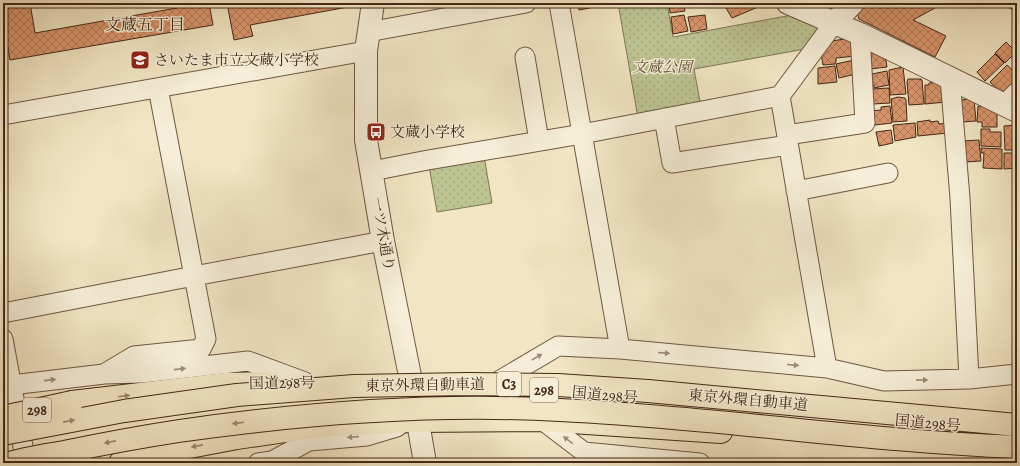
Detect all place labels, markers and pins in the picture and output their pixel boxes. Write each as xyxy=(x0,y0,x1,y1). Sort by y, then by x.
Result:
school or university icon: さいたま市立文蔵小学校 xyxy=(129,49,151,71)
place label: さいたま市立文蔵小学校 xyxy=(154,50,319,70)
bus stop icon: 文蔵小学校 xyxy=(365,121,387,143)
place label: 文蔵小学校 xyxy=(390,122,465,142)

